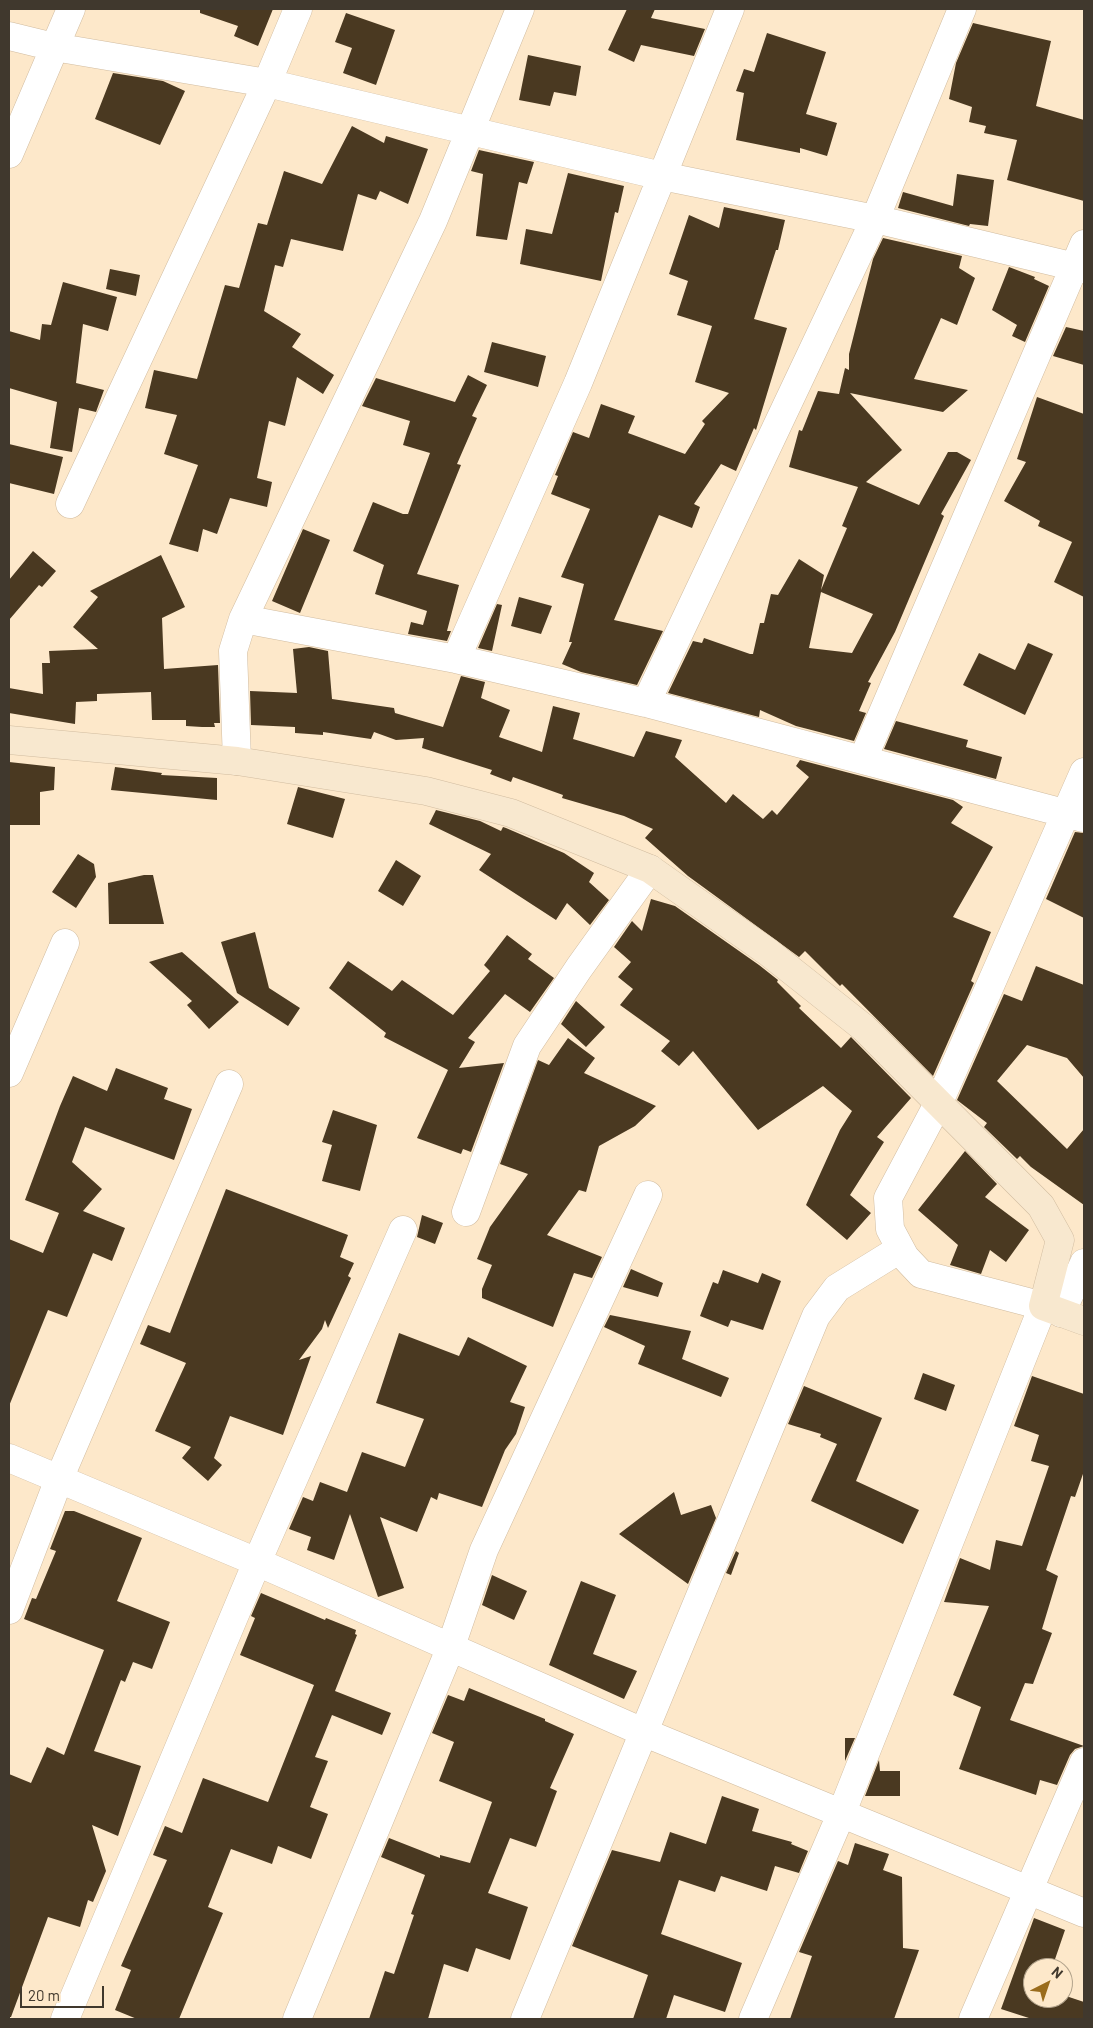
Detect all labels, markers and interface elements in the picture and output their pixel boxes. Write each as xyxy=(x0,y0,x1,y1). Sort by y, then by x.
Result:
north arrow xyxy=(1023,1958,1073,2008)
text: N xyxy=(1048,1963,1067,1982)
scale bar xyxy=(22,1976,106,2008)
text: 20 m xyxy=(28,1986,60,2004)

